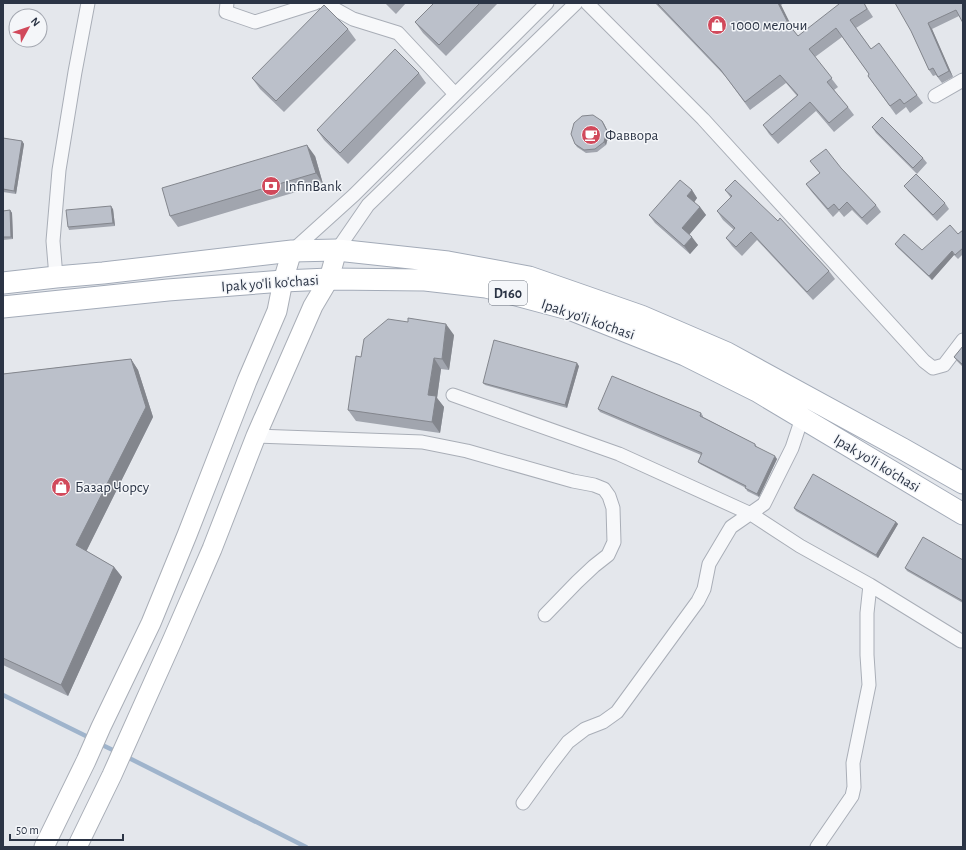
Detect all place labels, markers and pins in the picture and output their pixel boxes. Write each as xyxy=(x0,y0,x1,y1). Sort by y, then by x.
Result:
shop icon: 1000 мелочи xyxy=(706,14,728,36)
place label: 1000 мелочи xyxy=(731,18,808,33)
cafe icon: Фаввора xyxy=(580,124,602,146)
place label: Фаввора xyxy=(605,128,659,143)
bank icon: InfinBank xyxy=(260,175,282,197)
place label: InfinBank xyxy=(285,179,342,194)
shop icon: Базар Чорсу xyxy=(50,476,72,498)
place label: Базар Чорсу xyxy=(75,480,150,495)

